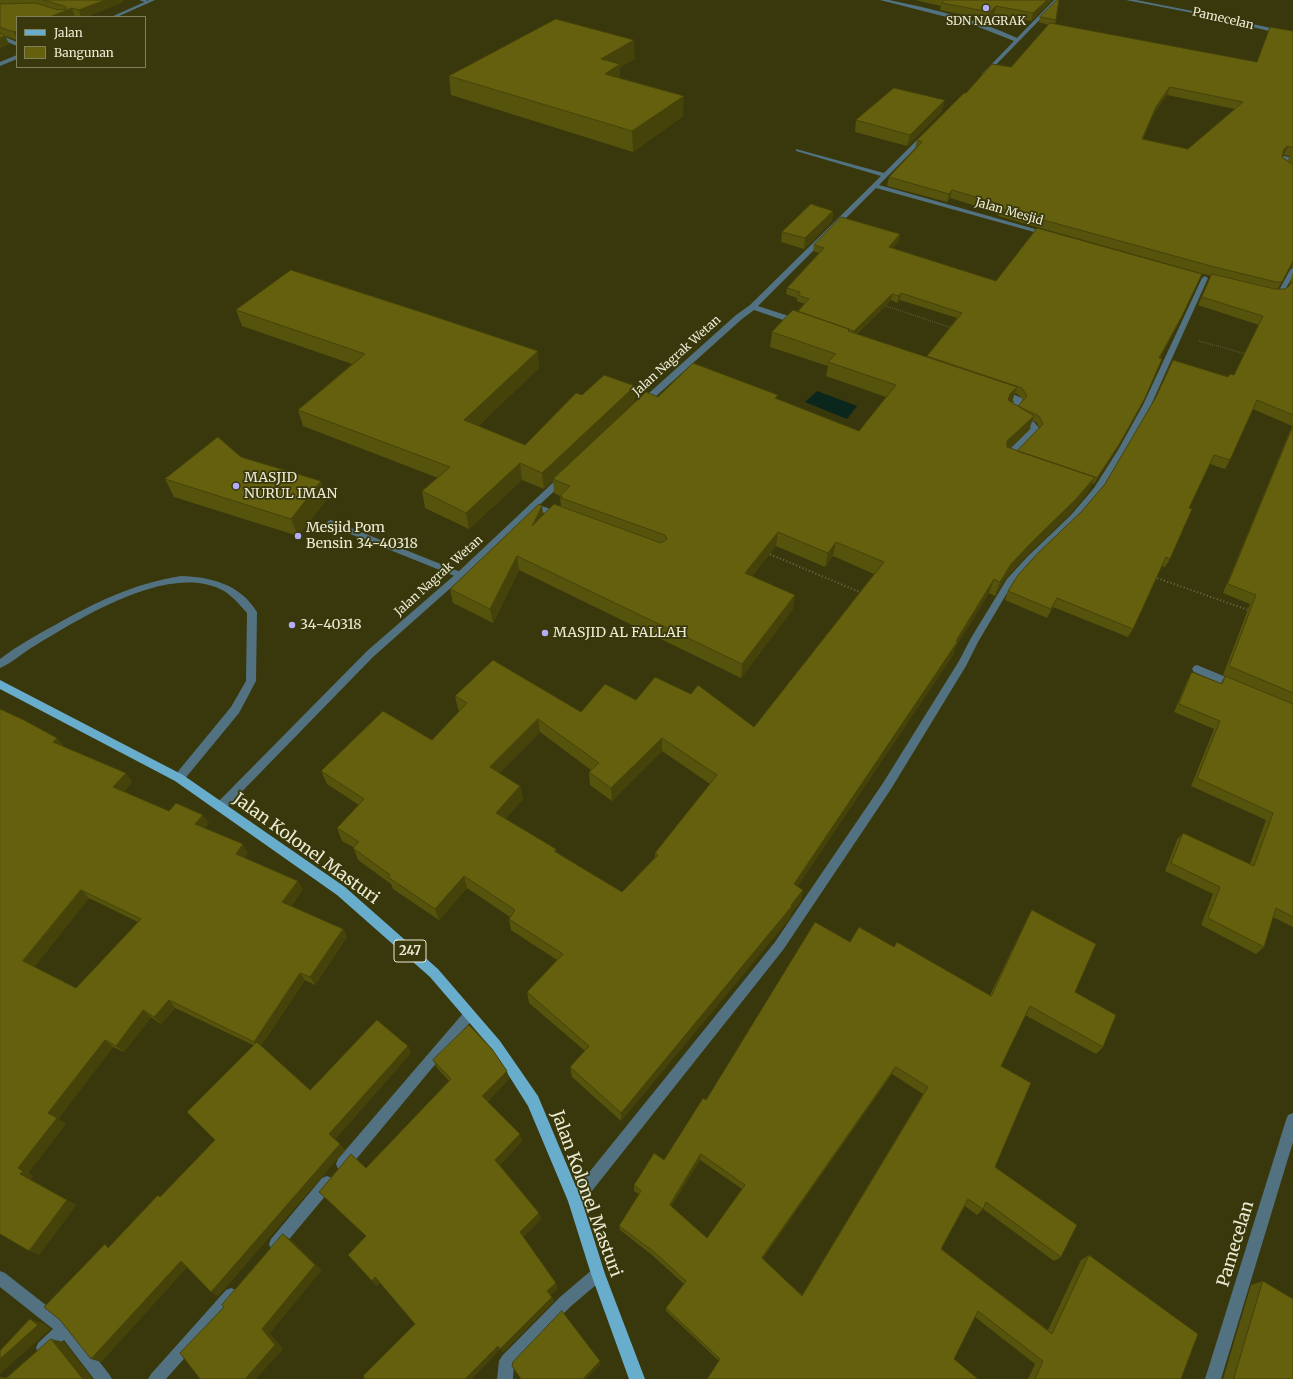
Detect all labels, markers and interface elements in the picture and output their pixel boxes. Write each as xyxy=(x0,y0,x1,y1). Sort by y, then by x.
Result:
marker: SDN NAGRAK xyxy=(981,3,991,13)
street label: Pamecelan xyxy=(1191,5,1255,33)
place label: SDN NAGRAK xyxy=(946,15,1026,29)
legend xyxy=(16,16,146,68)
text: Jalan xyxy=(54,25,83,40)
text: Bangunan xyxy=(54,45,114,60)
street label: Jalan Mesjid xyxy=(973,195,1045,229)
street label: Jalan Nagrak Wetan xyxy=(630,313,724,399)
place label: MASJID NURUL IMAN xyxy=(244,470,337,502)
marker: MASJID NURUL IMAN xyxy=(231,481,241,491)
place label: Mesjid Pom Bensin 34-40318 xyxy=(306,520,418,552)
marker: Mesjid Pom Bensin 34-40318 xyxy=(293,531,303,541)
street label: Jalan Nagrak Wetan xyxy=(392,533,486,619)
place label: 34-40318 xyxy=(300,617,362,633)
marker: 34-40318 xyxy=(287,620,297,630)
place label: MASJID AL FALLAH xyxy=(553,625,687,641)
marker: MASJID AL FALLAH xyxy=(540,628,550,638)
street label: Jalan Kolonel Masturi xyxy=(229,789,383,909)
road number: 247 xyxy=(394,940,426,962)
street label: Jalan Kolonel Masturi xyxy=(546,1108,626,1280)
street label: Pamecelan xyxy=(1213,1199,1259,1289)

